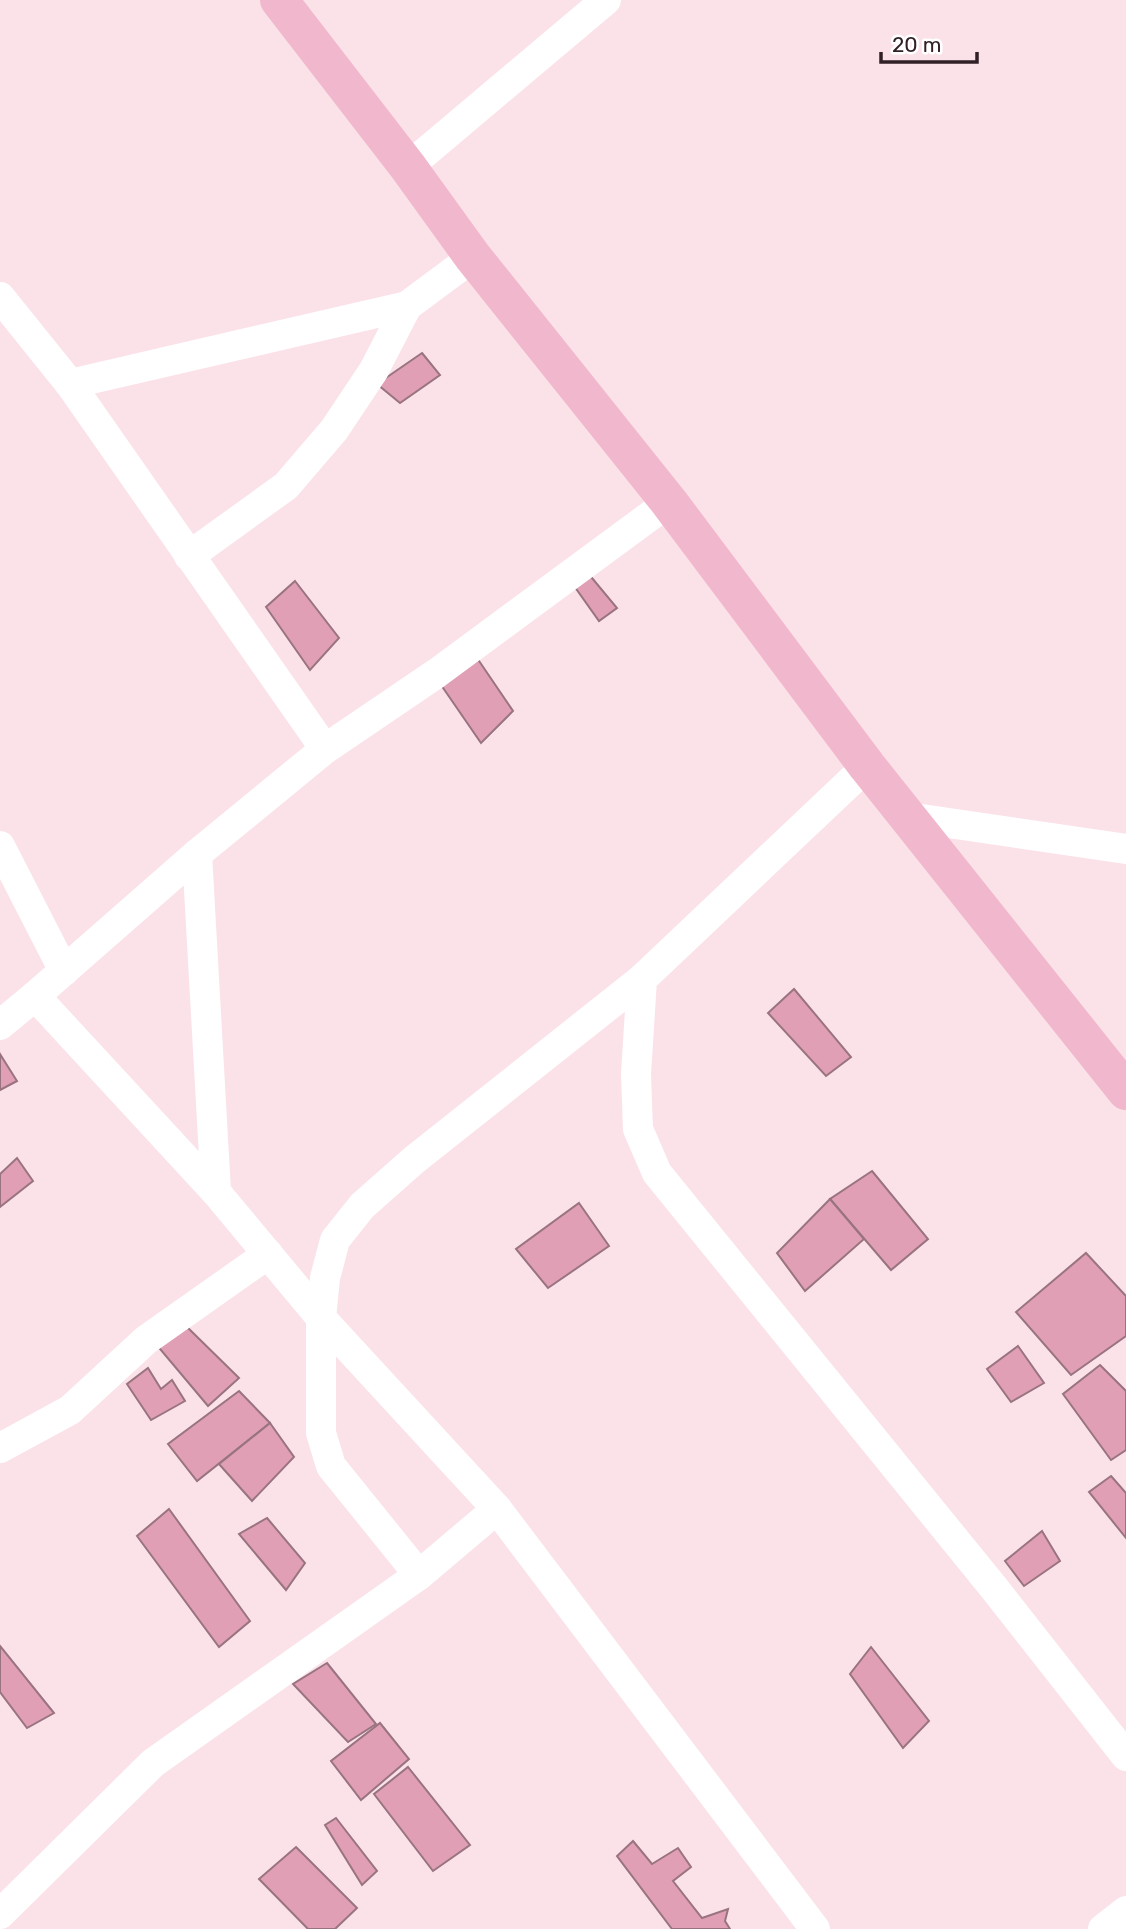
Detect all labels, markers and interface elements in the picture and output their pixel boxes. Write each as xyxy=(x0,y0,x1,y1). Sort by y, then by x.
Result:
scale bar xyxy=(881,21,977,65)
text: 20 m xyxy=(892,32,941,57)

